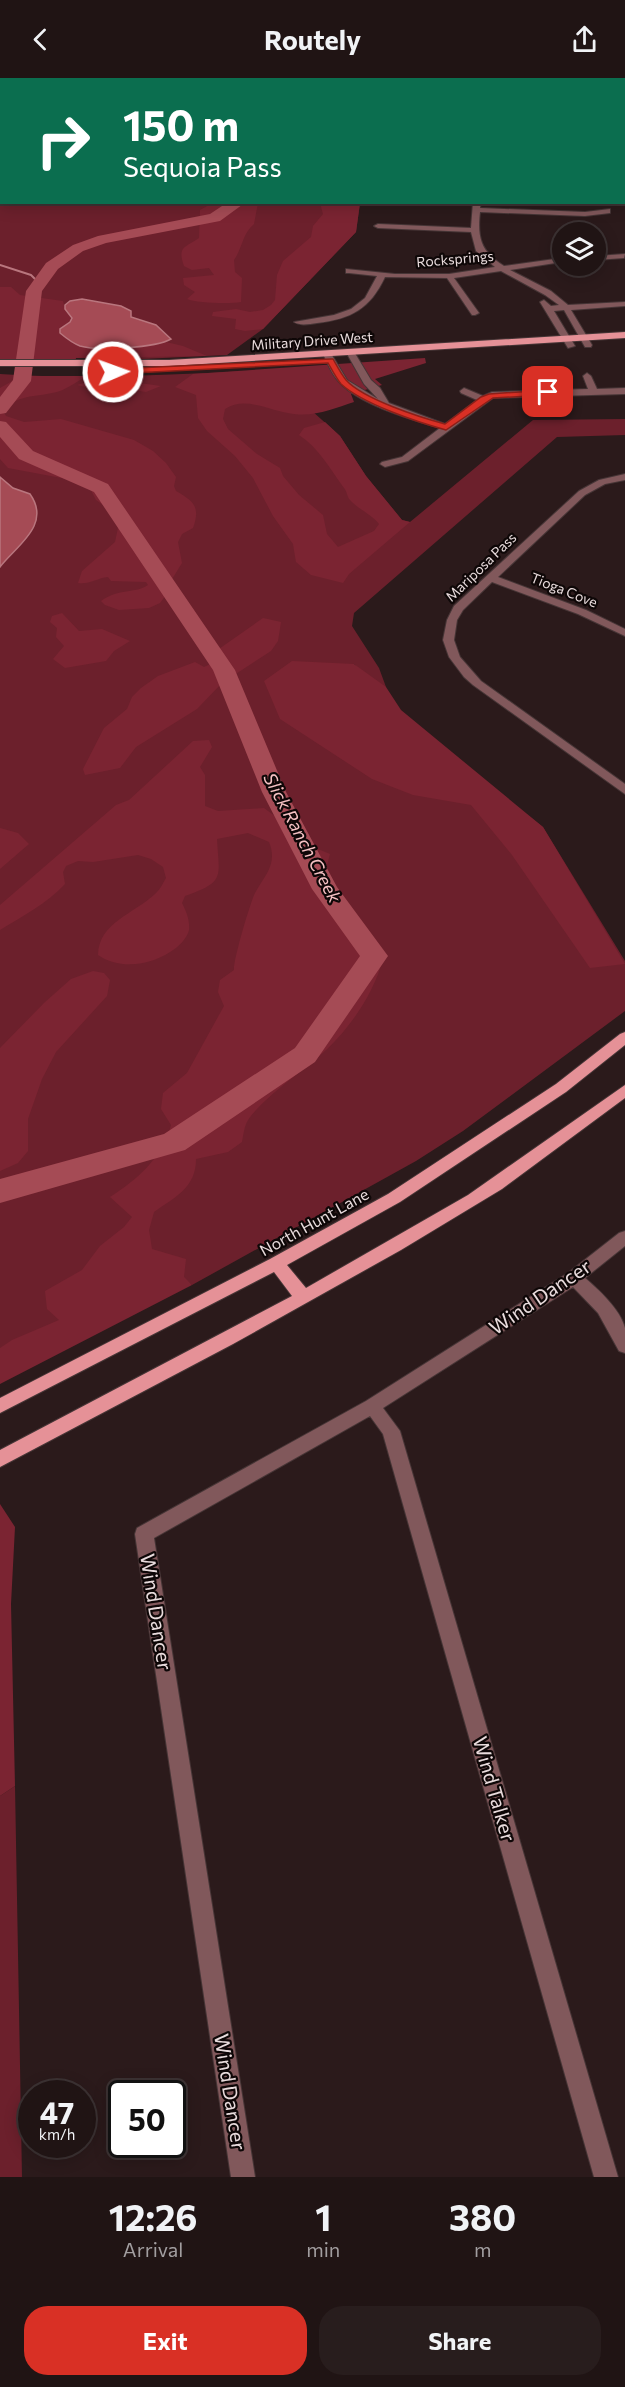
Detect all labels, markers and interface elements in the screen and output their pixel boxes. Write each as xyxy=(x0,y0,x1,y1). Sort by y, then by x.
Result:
icon: back xyxy=(24,23,57,56)
text: Routely xyxy=(264,23,361,56)
icon: share xyxy=(568,23,601,56)
text: 150 m xyxy=(123,98,239,150)
icon: right xyxy=(24,102,102,180)
text: Sequoia Pass xyxy=(123,150,282,183)
map controls xyxy=(552,222,606,276)
button: layers xyxy=(552,222,606,276)
street label: Rocksprings xyxy=(416,247,494,270)
street label: Military Drive West xyxy=(251,328,374,353)
position arrow xyxy=(81,340,145,404)
pin xyxy=(522,366,573,417)
icon: arrive xyxy=(531,375,564,408)
street label: Mariposa Pass xyxy=(442,529,519,605)
street label: Tioga Cove xyxy=(528,568,600,611)
water label: Slick Ranch Creek xyxy=(259,769,347,907)
street label: North Hunt Lane xyxy=(256,1184,372,1259)
street label: Wind Dancer xyxy=(484,1253,595,1339)
street label: Wind Dancer xyxy=(136,1552,178,1672)
street label: Wind Talker xyxy=(469,1734,521,1844)
street label: Wind Dancer xyxy=(210,2032,252,2152)
speed limit sign: 50 xyxy=(108,2080,186,2158)
text: 47 xyxy=(40,2093,74,2130)
text: km/h xyxy=(39,2125,75,2143)
text: 12:26 xyxy=(109,2194,198,2238)
text: 1 xyxy=(315,2194,331,2238)
text: 380 xyxy=(449,2194,516,2238)
text: Arrival xyxy=(123,2237,183,2261)
text: min xyxy=(306,2237,340,2261)
text: m xyxy=(474,2237,491,2261)
button: Exit xyxy=(24,2306,307,2375)
button: Share xyxy=(319,2306,601,2375)

